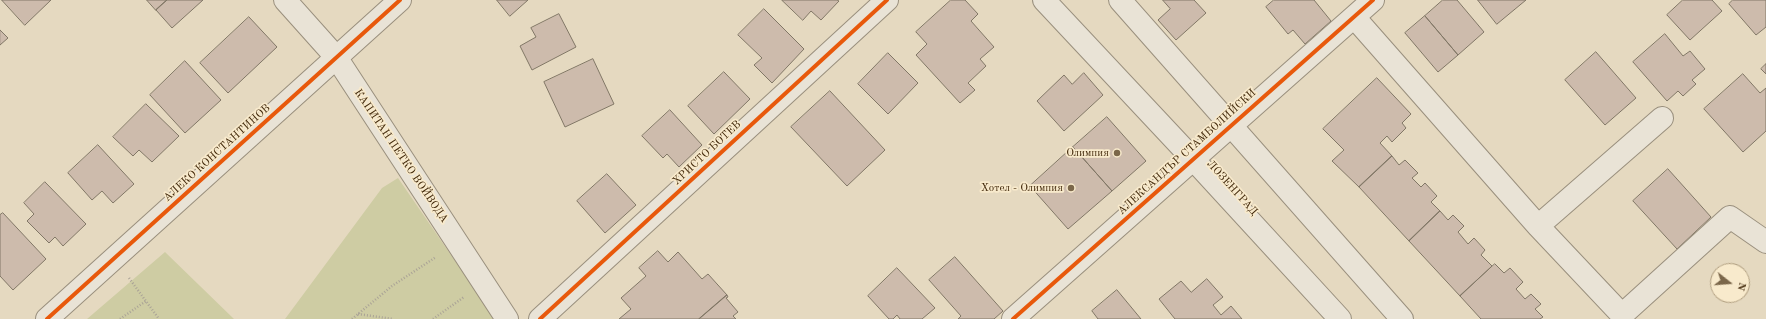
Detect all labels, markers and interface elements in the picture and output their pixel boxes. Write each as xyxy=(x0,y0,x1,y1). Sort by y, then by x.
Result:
street label: АЛЕКСАНДЪР СТАМБОЛИЙСКИ xyxy=(1115,86,1259,218)
street label: КАПИТАН ПЕТКО ВОЙВОДА xyxy=(351,87,451,225)
street label: АЛЕКО КОНСТАНТИНОВ xyxy=(161,102,273,204)
street label: ХРИСТО БОТЕВ xyxy=(670,118,744,188)
place label: Олимпия xyxy=(1066,146,1109,160)
marker: Олимпия xyxy=(1112,148,1122,158)
street label: ЛОЗЕНГРАД xyxy=(1204,158,1260,218)
place label: Хотел - Олимпия xyxy=(981,181,1063,195)
marker: Хотел - Олимпия xyxy=(1066,183,1076,193)
north arrow xyxy=(1710,263,1750,303)
text: N xyxy=(1735,281,1747,292)

